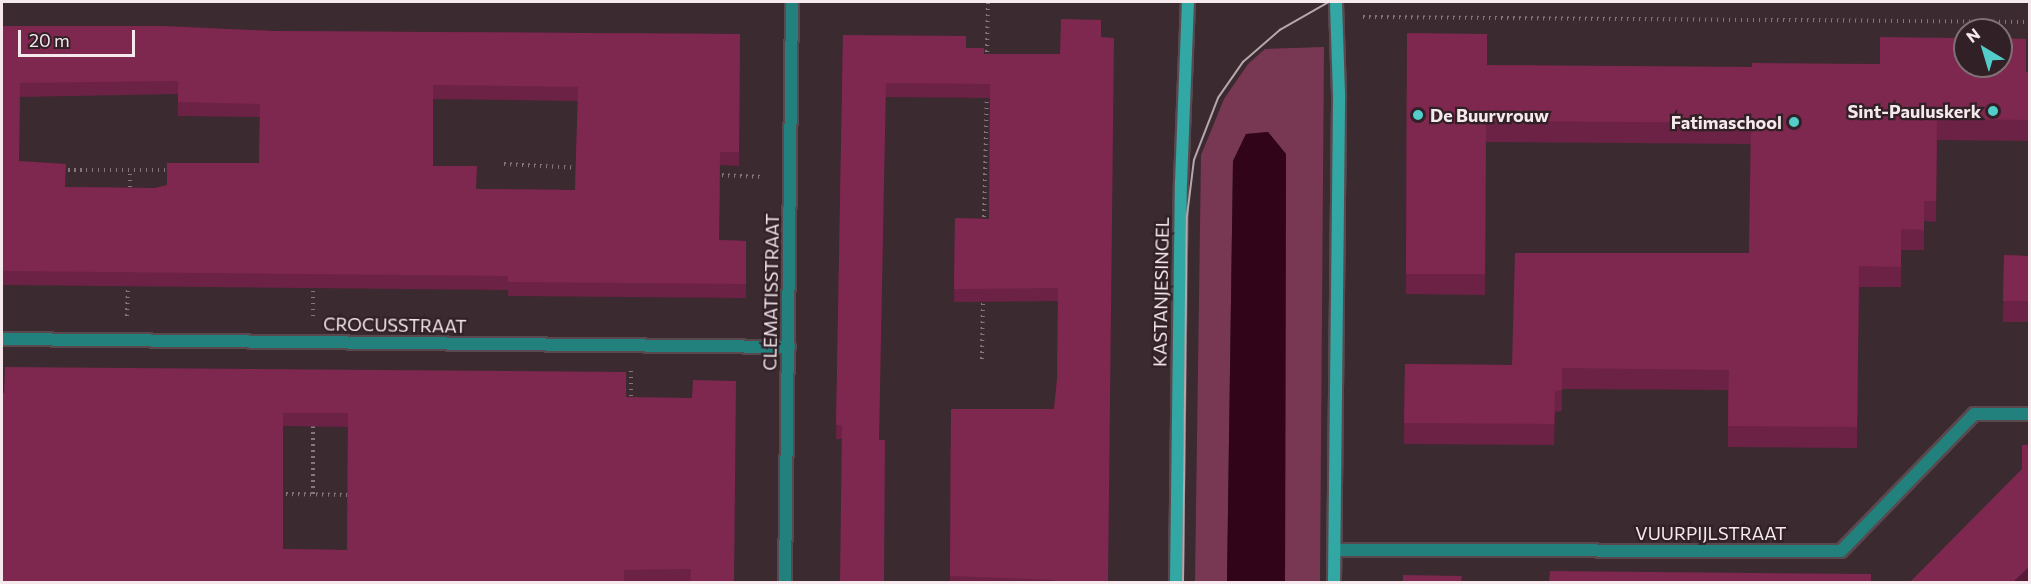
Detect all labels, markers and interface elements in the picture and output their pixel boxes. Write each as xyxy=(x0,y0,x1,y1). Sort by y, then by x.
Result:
scale bar xyxy=(21,18,138,56)
north arrow xyxy=(1953,18,2013,78)
text: N xyxy=(1962,24,1983,46)
text: 20 m xyxy=(29,29,70,51)
place label: Sint-Pauluskerk xyxy=(1847,100,1981,122)
place label: De Buurvrouw xyxy=(1430,104,1549,126)
marker: Sint-Pauluskerk xyxy=(1986,104,2000,118)
marker: De Buurvrouw xyxy=(1411,108,1425,122)
place label: Fatimaschool xyxy=(1671,111,1782,133)
marker: Fatimaschool xyxy=(1787,115,1801,129)
street label: CLEMATISSTRAAT xyxy=(759,213,783,371)
street label: KASTANJESINGEL xyxy=(1149,217,1173,367)
street label: CROCUSSTRAAT xyxy=(323,313,467,337)
street label: VUURPIJLSTRAAT xyxy=(1635,522,1787,544)

